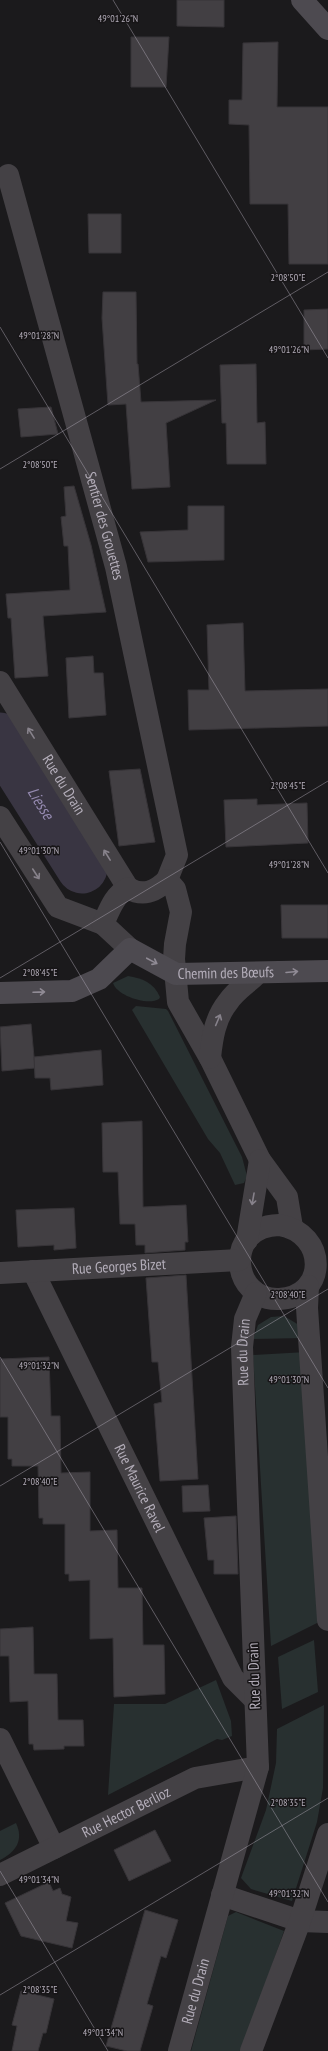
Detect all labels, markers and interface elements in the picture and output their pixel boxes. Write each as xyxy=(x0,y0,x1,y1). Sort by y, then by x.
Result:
text: 49°01'26"N xyxy=(98,12,138,25)
text: 2°08'50"E xyxy=(271,271,305,284)
text: 49°01'28"N xyxy=(19,329,59,342)
text: 49°01'26"N xyxy=(269,343,309,356)
text: 2°08'50"E xyxy=(23,458,57,471)
street label: Sentier des Grouettes xyxy=(81,470,128,582)
one-way arrow xyxy=(27,728,35,739)
street label: Rue du Drain xyxy=(38,751,90,818)
text: 2°08'45"E xyxy=(271,779,305,792)
water label: Liesse xyxy=(24,783,59,824)
text: 49°01'30"N xyxy=(19,844,59,857)
one-way arrow xyxy=(103,849,111,861)
text: 49°01'28"N xyxy=(269,858,309,871)
one-way arrow xyxy=(32,868,41,879)
one-way arrow xyxy=(145,958,157,965)
street label: Chemin des Bœufs xyxy=(178,962,274,983)
text: 2°08'45"E xyxy=(23,966,57,979)
one-way arrow xyxy=(285,969,298,976)
one-way arrow xyxy=(32,988,45,996)
one-way arrow xyxy=(214,1015,222,1027)
one-way arrow xyxy=(249,1192,257,1205)
street label: Rue Georges Bizet xyxy=(71,1254,166,1278)
text: 2°08'40"E xyxy=(271,1288,305,1301)
street label: Rue du Drain xyxy=(232,1318,254,1386)
text: 49°01'32"N xyxy=(19,1359,59,1372)
text: 49°01'30"N xyxy=(269,1373,309,1386)
street label: Rue Maurice Ravel xyxy=(111,1441,170,1536)
text: 2°08'40"E xyxy=(23,1475,57,1488)
street label: Rue du Drain xyxy=(243,1642,264,1710)
street label: Rue Hector Berlioz xyxy=(79,1782,173,1842)
text: 2°08'35"E xyxy=(271,1796,305,1809)
text: 49°01'34"N xyxy=(19,1873,59,1886)
text: 49°01'32"N xyxy=(269,1887,309,1900)
street label: Rue du Drain xyxy=(177,1956,213,2026)
text: 2°08'35"E xyxy=(23,1983,57,1996)
text: 49°01'34"N xyxy=(83,2026,123,2039)

